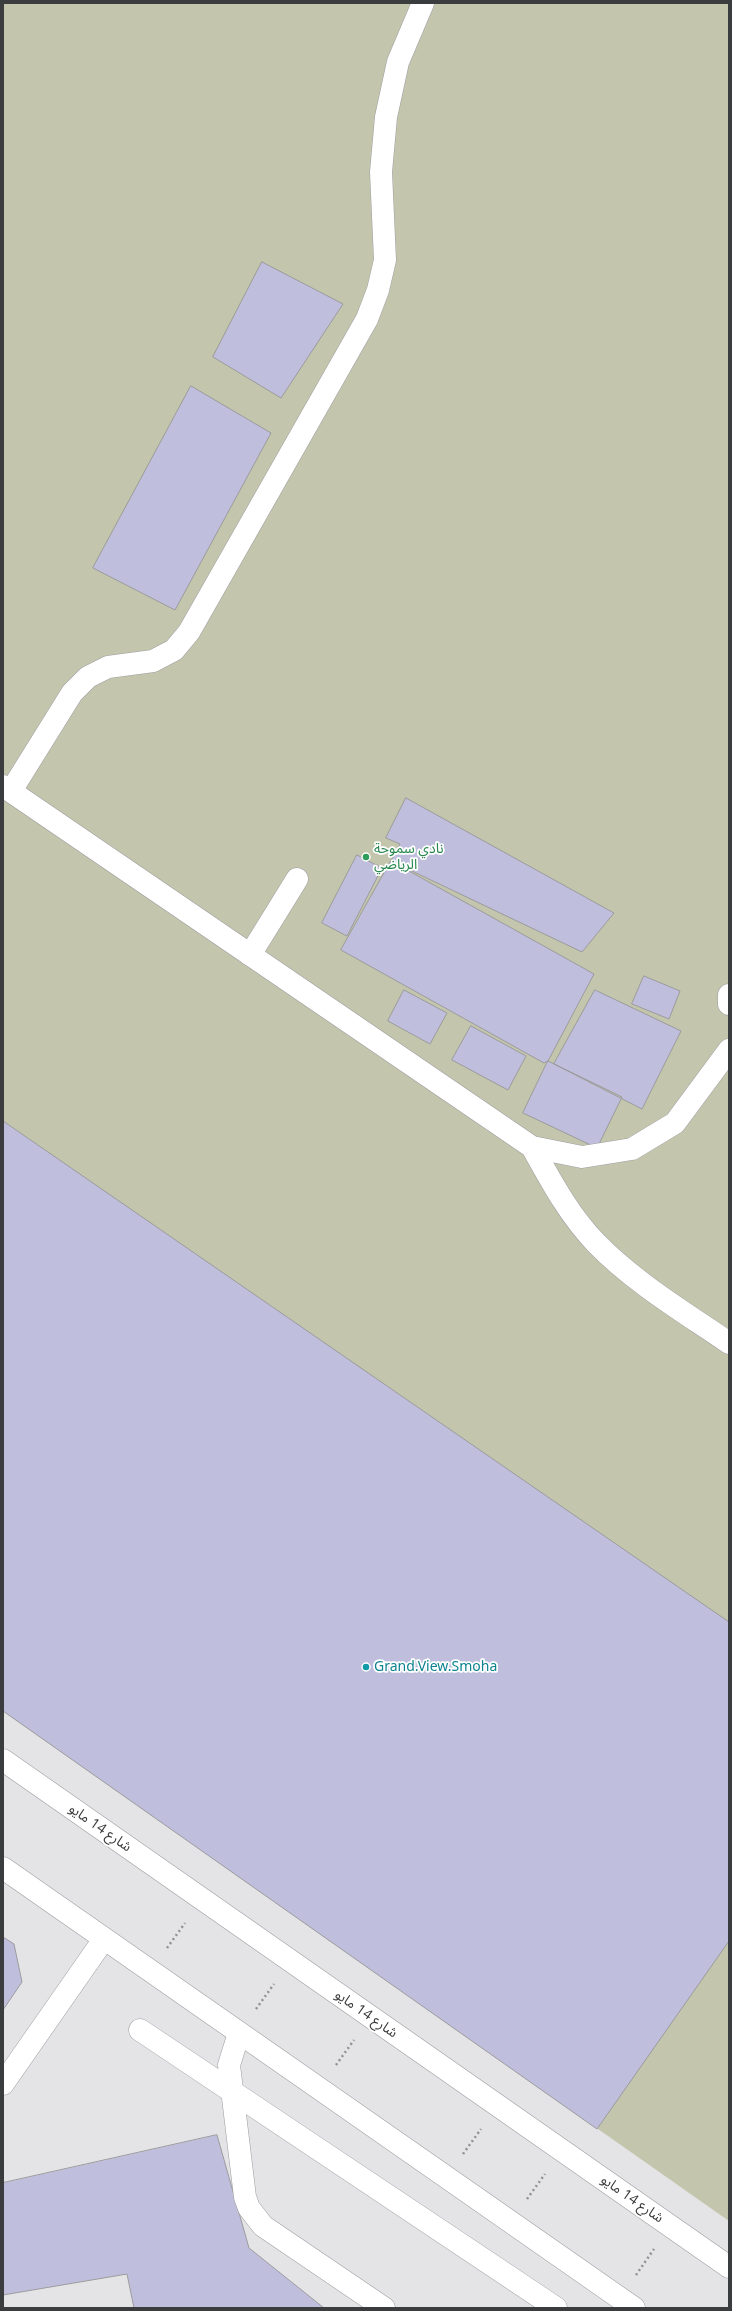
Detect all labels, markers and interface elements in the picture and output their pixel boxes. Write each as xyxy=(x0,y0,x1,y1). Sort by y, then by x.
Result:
place label: نادي سموحة الرياضي xyxy=(374,841,444,874)
marker: نادي سموحة الرياضي xyxy=(361,852,371,862)
place label: Grand.View.Smoha xyxy=(374,1659,497,1675)
marker: Grand.View.Smoha xyxy=(361,1662,371,1672)
street label: شارع 14 مايو xyxy=(65,1800,135,1856)
street label: شارع 14 مايو xyxy=(331,1986,401,2042)
street label: شارع 14 مايو xyxy=(597,2171,667,2227)

